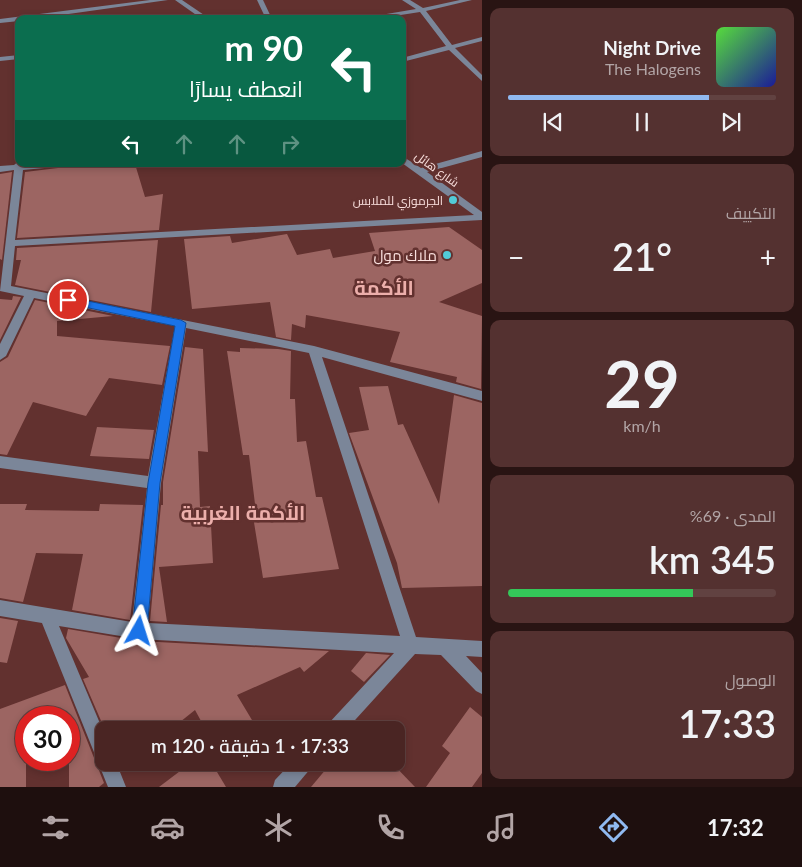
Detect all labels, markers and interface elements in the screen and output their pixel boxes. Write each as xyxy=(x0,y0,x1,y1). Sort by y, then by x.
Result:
text: 90 m xyxy=(225,26,303,68)
icon: left xyxy=(321,35,386,100)
text: Night Drive xyxy=(603,36,701,59)
text: The Halogens xyxy=(605,59,701,78)
text: انعطف يسارًا xyxy=(189,75,303,102)
icon: previous xyxy=(539,108,567,136)
icon: pause xyxy=(628,108,656,136)
icon: next xyxy=(717,108,745,136)
icon: left xyxy=(117,130,145,158)
icon: ahead xyxy=(170,130,198,158)
icon: ahead xyxy=(223,130,251,158)
icon: right xyxy=(276,130,304,158)
street label: شارع هائل xyxy=(411,148,462,191)
place label: الجرموزي للملابس xyxy=(353,193,443,211)
marker: الجرموزي للملابس xyxy=(447,194,459,206)
text: التكييف xyxy=(726,203,776,222)
text: 21° xyxy=(612,233,672,279)
text: − xyxy=(508,240,524,274)
text: + xyxy=(760,240,776,274)
place label: ملاك مول xyxy=(373,246,437,265)
marker: ملاك مول xyxy=(441,249,453,261)
district label: الأكمة xyxy=(354,275,414,299)
pin xyxy=(47,279,89,321)
icon: arrive xyxy=(54,286,82,314)
text: 29 xyxy=(604,344,680,422)
text: km/h xyxy=(623,416,661,435)
district label: الأكمة الغربية xyxy=(181,500,305,525)
text: المدى · 69% xyxy=(690,506,776,525)
text: 345 km xyxy=(649,536,776,582)
position arrow xyxy=(112,604,164,656)
text: الوصول xyxy=(725,670,776,689)
text: 17:33 xyxy=(678,700,776,746)
speed limit sign: 30 xyxy=(15,706,80,771)
text: 17:33 · 1 دقيقة · 120 m xyxy=(151,734,349,757)
icon: filters xyxy=(38,810,73,845)
icon: car xyxy=(150,810,185,845)
icon: climate xyxy=(261,810,296,845)
icon: phone xyxy=(373,810,408,845)
icon: music xyxy=(484,810,519,845)
icon: directions xyxy=(596,810,631,845)
text: 17:32 xyxy=(707,814,764,841)

